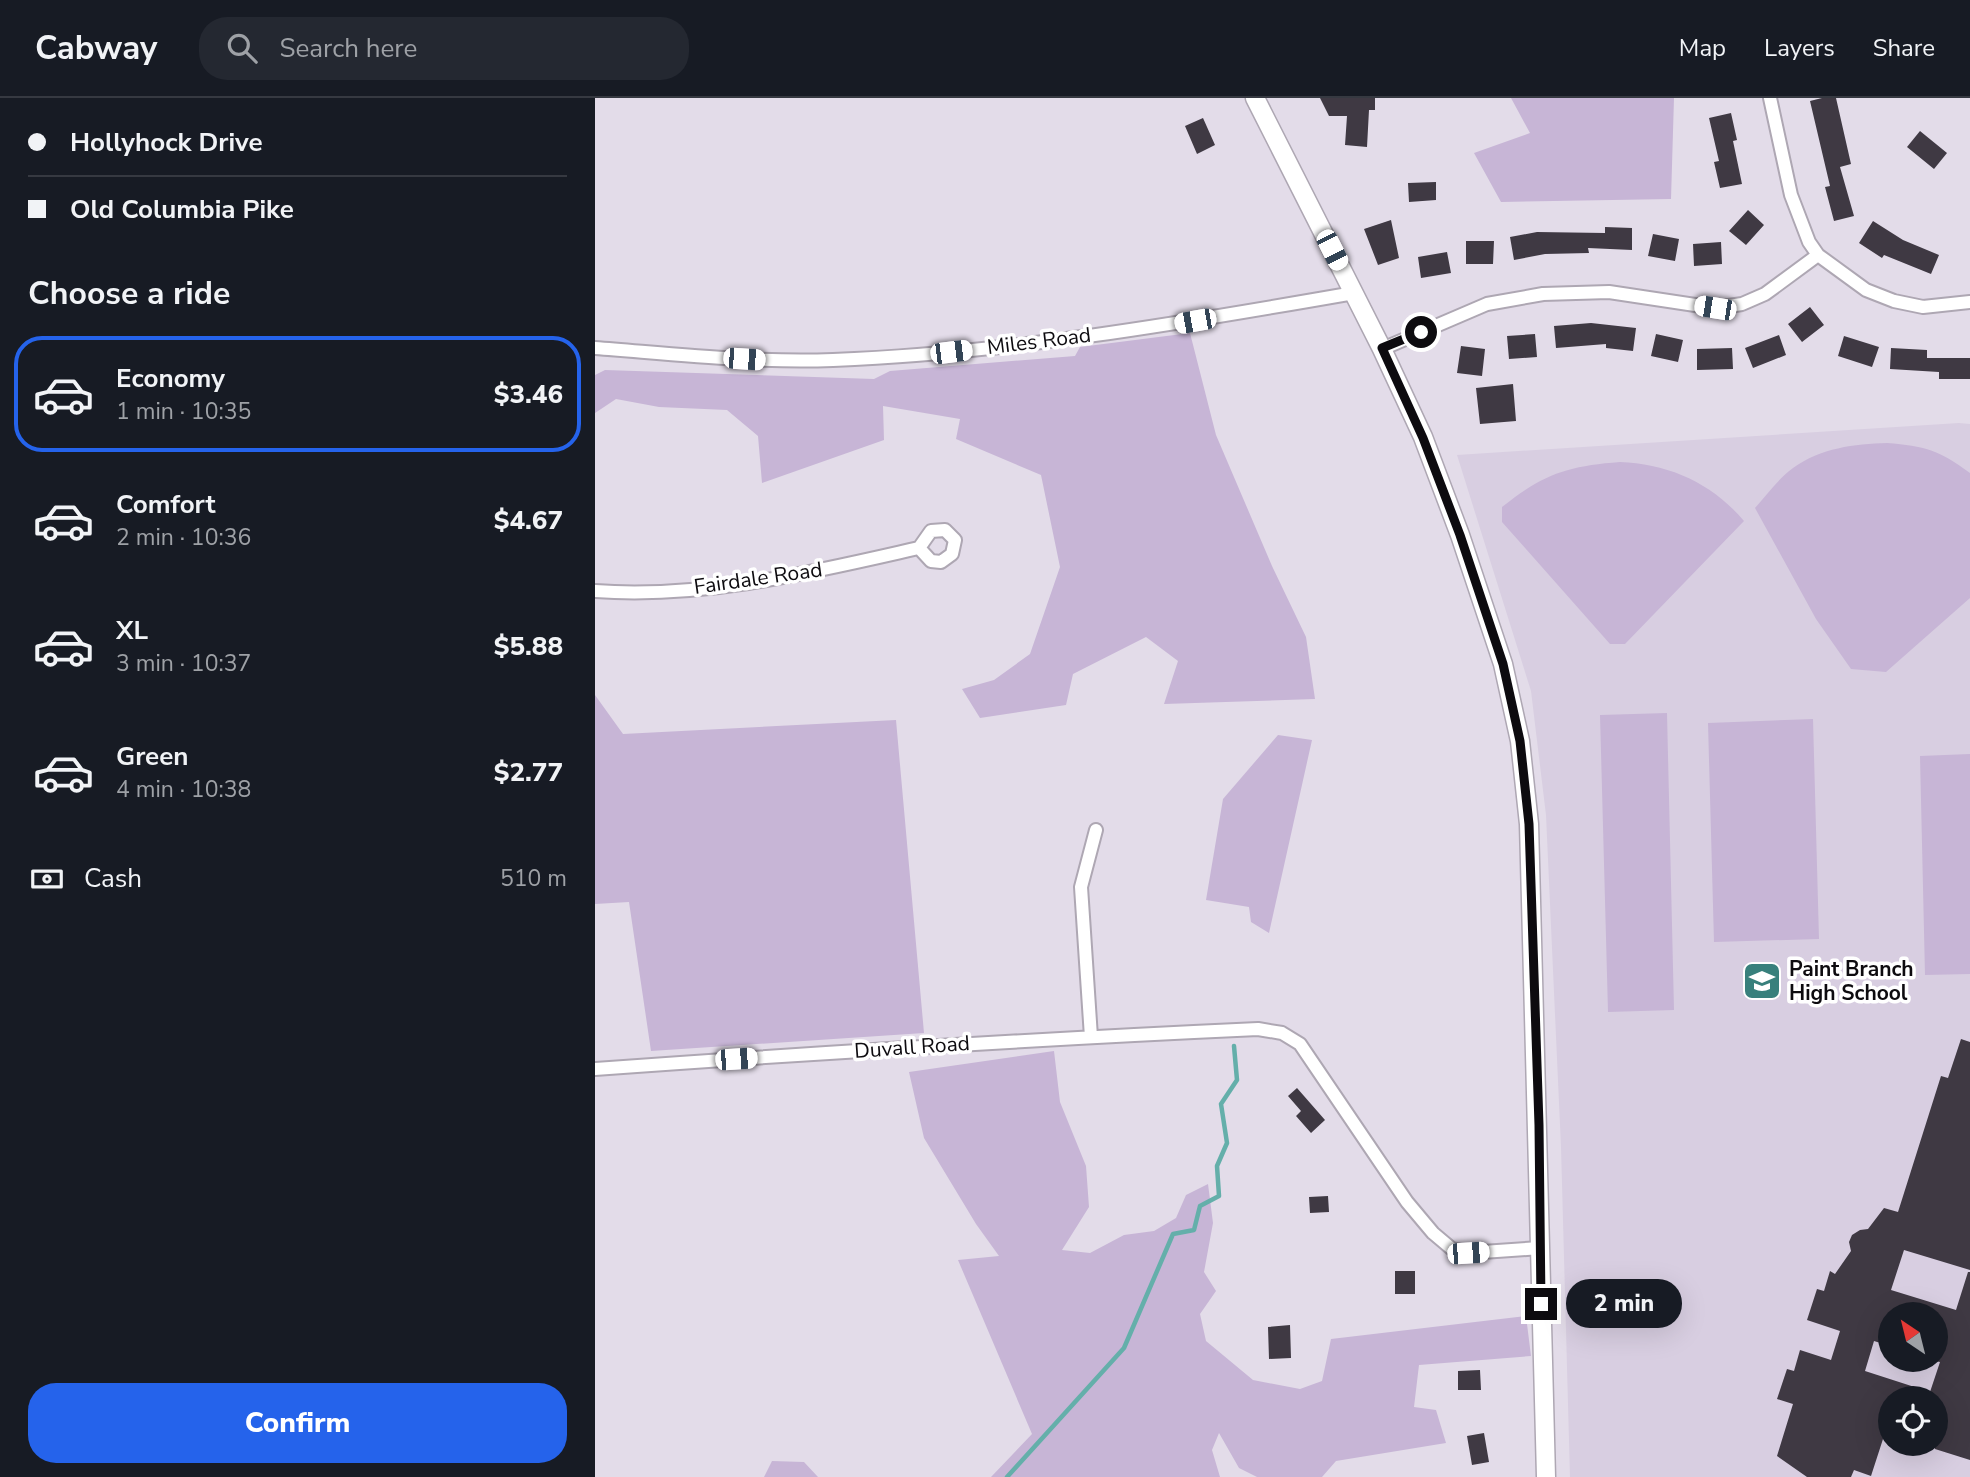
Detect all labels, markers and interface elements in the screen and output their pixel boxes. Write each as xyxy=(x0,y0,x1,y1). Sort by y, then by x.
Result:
search box xyxy=(199,17,689,80)
text: Cabway xyxy=(35,26,157,71)
icon: search xyxy=(223,29,261,67)
text: Search here xyxy=(279,31,417,66)
text: Map xyxy=(1679,32,1726,64)
text: Layers xyxy=(1764,32,1835,64)
text: Share xyxy=(1873,32,1935,64)
text: Hollyhock Drive xyxy=(70,125,263,160)
text: Old Columbia Pike xyxy=(70,192,294,227)
car xyxy=(1314,227,1351,273)
text: Choose a ride xyxy=(28,272,230,315)
car xyxy=(1693,294,1738,322)
car xyxy=(1173,307,1218,335)
route start xyxy=(1405,316,1437,348)
street label: Miles Road xyxy=(985,321,1093,361)
car xyxy=(929,339,974,365)
car xyxy=(723,347,766,371)
text: Economy xyxy=(116,361,225,396)
icon: car xyxy=(32,363,95,426)
text: $3.46 xyxy=(494,377,563,412)
text: 1 min · 10:35 xyxy=(116,396,251,427)
text: Comfort xyxy=(116,487,216,522)
icon: car xyxy=(32,489,95,552)
text: $4.67 xyxy=(494,503,563,538)
text: 2 min · 10:36 xyxy=(116,522,251,553)
street label: Fairdale Road xyxy=(692,555,824,601)
text: XL xyxy=(116,613,148,648)
icon: car xyxy=(32,615,95,678)
text: $5.88 xyxy=(494,629,563,664)
text: 3 min · 10:37 xyxy=(116,648,251,679)
text: Green xyxy=(116,739,189,774)
icon: car xyxy=(32,741,95,804)
text: $2.77 xyxy=(494,755,563,790)
text: 4 min · 10:38 xyxy=(116,774,251,805)
icon: cash xyxy=(28,860,66,898)
text: Cash xyxy=(84,861,142,896)
text: 510 m xyxy=(500,863,567,894)
place label: Paint Branch High School xyxy=(1789,955,1914,1007)
school or university icon: Paint Branch High School xyxy=(1741,960,1783,1002)
street label: Duvall Road xyxy=(853,1029,971,1065)
car xyxy=(715,1047,758,1071)
car xyxy=(1447,1241,1490,1265)
callout: 2 min xyxy=(1565,1280,1681,1328)
route end xyxy=(1525,1288,1557,1320)
text: 2 min xyxy=(1594,1288,1654,1319)
north arrow xyxy=(1878,1302,1948,1372)
map controls xyxy=(1878,1302,1948,1456)
button: Confirm xyxy=(28,1383,567,1463)
button: locate xyxy=(1878,1386,1948,1456)

